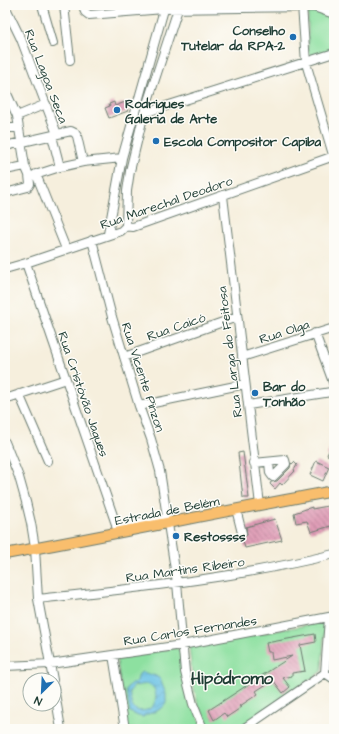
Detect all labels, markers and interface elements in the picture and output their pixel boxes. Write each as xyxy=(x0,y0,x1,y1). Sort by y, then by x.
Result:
place label: Conselho Tutelar da RPA-2 xyxy=(180,22,286,55)
street label: Rua Lagoa Seca xyxy=(19,27,72,127)
marker: Conselho Tutelar da RPA-2 xyxy=(288,32,298,42)
place label: Rodrigues Galeria de Arte xyxy=(125,95,217,128)
marker: Rodrigues Galeria de Arte xyxy=(112,105,122,115)
place label: Escola Compositor Capiba xyxy=(164,133,322,152)
marker: Escola Compositor Capiba xyxy=(151,136,161,146)
street label: Rua Marechal Deodoro xyxy=(98,172,236,234)
street label: Rua Larga do Feitosa xyxy=(213,285,248,418)
street label: Rua Caicó xyxy=(145,308,209,345)
street label: Rua Olga xyxy=(257,315,312,349)
street label: Rua Vicente Pinzon xyxy=(117,320,169,435)
street label: Rua Cristóvão Jaques xyxy=(53,329,113,460)
place label: Bar do Tonhão xyxy=(262,378,306,411)
marker: Bar do Tonhão xyxy=(250,388,260,398)
street label: Estrada de Belém xyxy=(113,492,222,530)
place label: Restossss xyxy=(184,528,246,546)
marker: Restossss xyxy=(171,531,181,541)
street label: Rua Martins Ribeiro xyxy=(125,553,246,587)
street label: Rua Carlos Fernandes xyxy=(122,611,259,650)
district label: Hipódromo xyxy=(191,667,274,691)
north arrow xyxy=(22,672,62,712)
text: N xyxy=(32,692,44,709)

